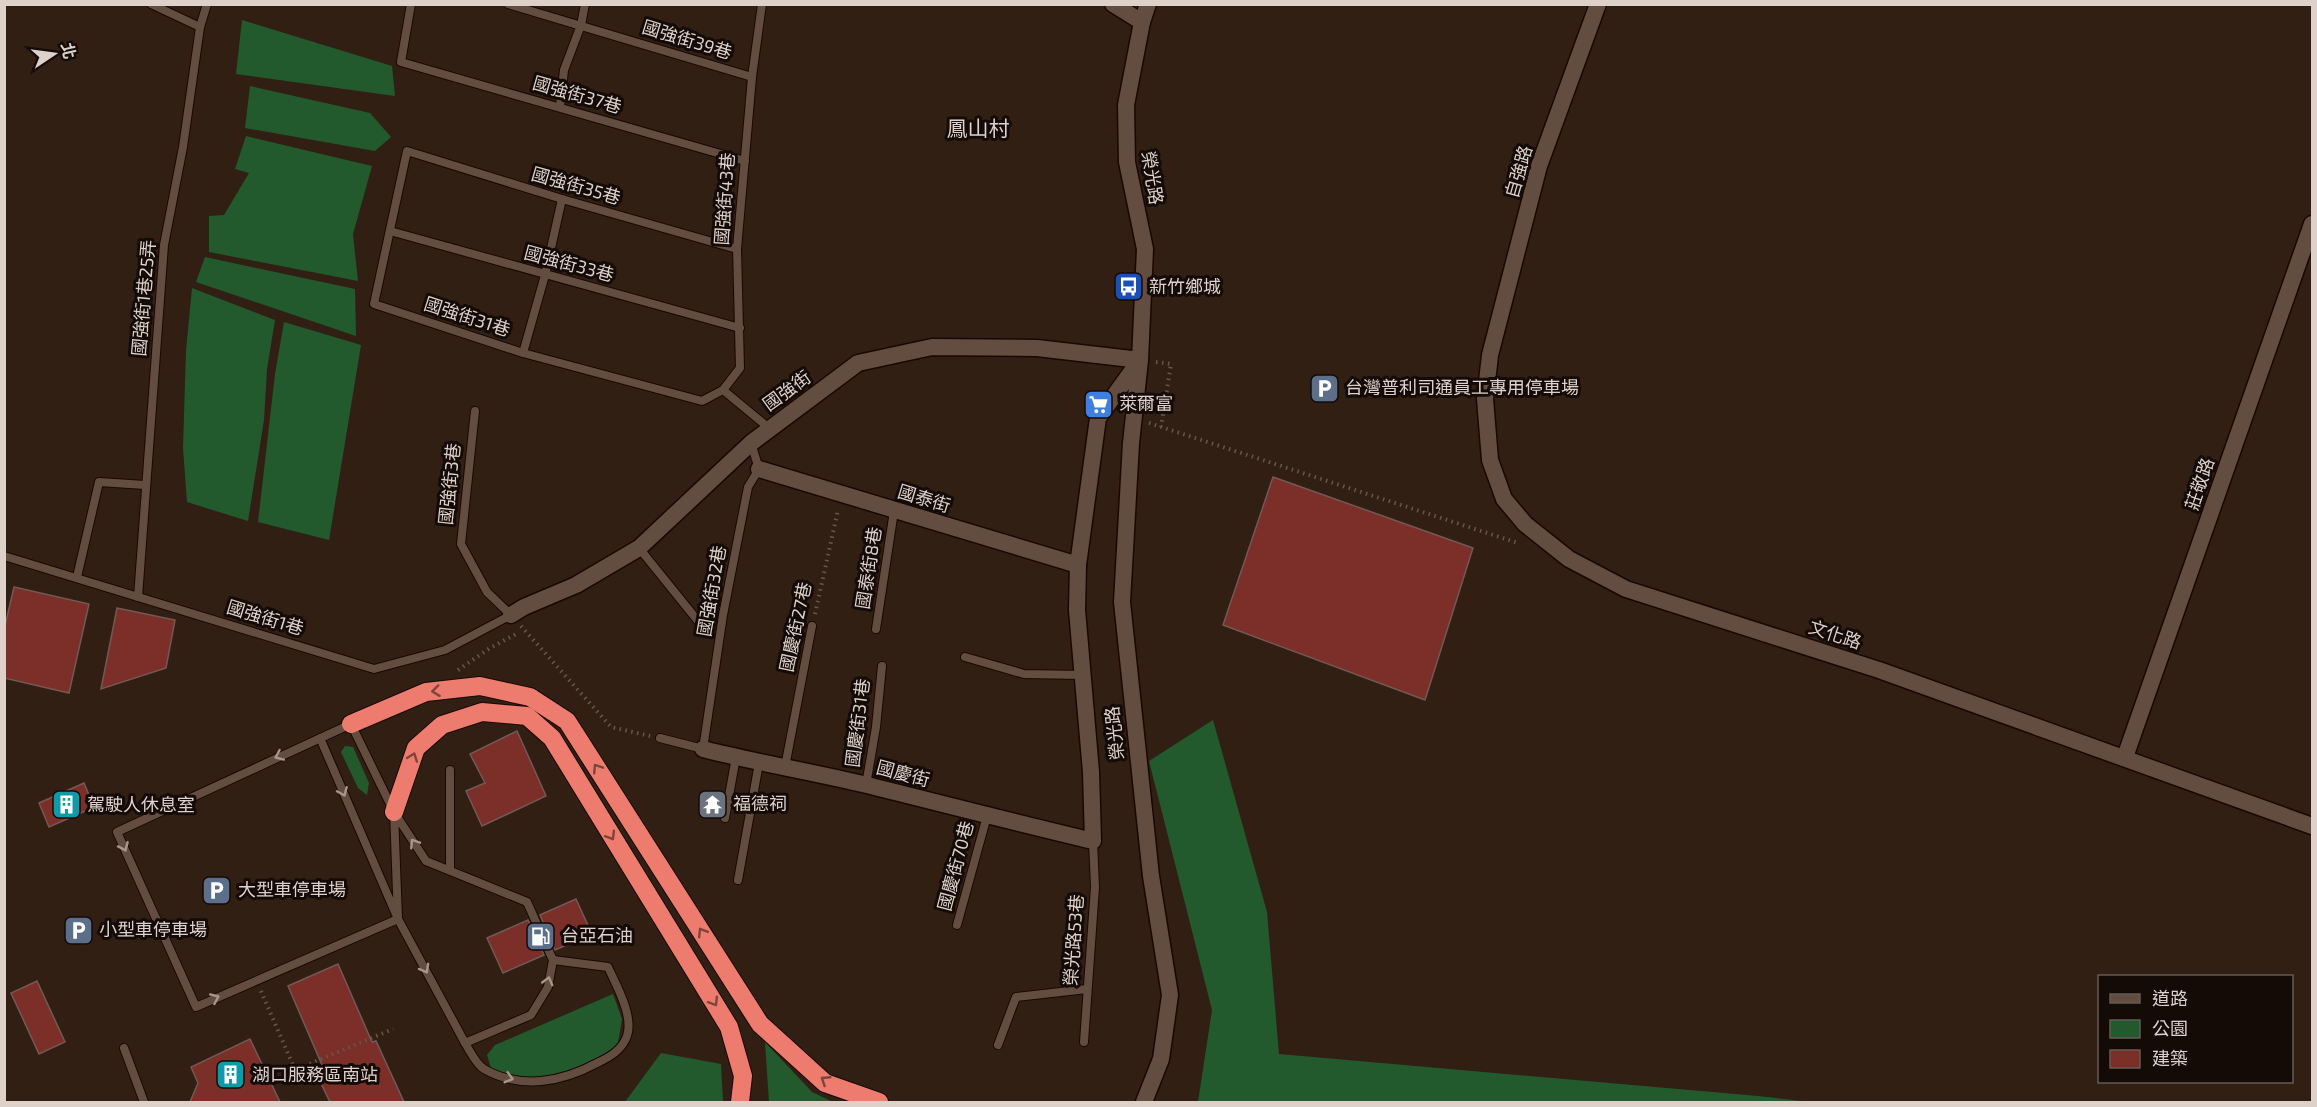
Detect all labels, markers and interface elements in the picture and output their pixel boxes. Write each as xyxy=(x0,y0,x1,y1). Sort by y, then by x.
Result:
street label: 國強街39巷 xyxy=(640,15,735,63)
north arrow xyxy=(24,24,84,84)
text: 北 xyxy=(58,41,80,60)
street label: 國強街37巷 xyxy=(530,71,624,117)
district label: 鳳山村 xyxy=(947,115,1010,140)
street label: 自強路 xyxy=(1500,143,1536,201)
street label: 榮光路 xyxy=(1138,149,1168,206)
street label: 國強街43巷 xyxy=(710,152,738,246)
street label: 國強街35巷 xyxy=(529,162,623,208)
street label: 國強街1巷25弄 xyxy=(127,239,159,357)
street label: 國強街33巷 xyxy=(522,241,617,286)
bus stop icon: 新竹鄉城 xyxy=(1112,271,1144,303)
place label: 新竹鄉城 xyxy=(1149,275,1221,297)
street label: 國強街31巷 xyxy=(422,292,513,340)
street label: 國強街 xyxy=(758,365,815,415)
parking icon: 台灣普利司通員工專用停車場 xyxy=(1308,372,1340,404)
place label: 台灣普利司通員工專用停車場 xyxy=(1345,376,1579,398)
supermarket icon: 萊爾富 xyxy=(1082,388,1114,420)
place label: 萊爾富 xyxy=(1119,392,1173,414)
street label: 國強街3巷 xyxy=(434,442,464,526)
street label: 莊敬路 xyxy=(2180,455,2218,513)
street label: 國泰街 xyxy=(895,480,953,516)
street label: 國泰街8巷 xyxy=(851,525,885,611)
street label: 國強街32巷 xyxy=(692,544,730,638)
street label: 國慶街27巷 xyxy=(775,580,815,674)
street label: 國強街1巷 xyxy=(224,595,306,639)
street label: 文化路 xyxy=(1806,615,1864,653)
street label: 國慶街31巷 xyxy=(841,677,873,768)
one-way arrow xyxy=(432,684,441,697)
street label: 榮光路 xyxy=(1100,705,1128,761)
one-way arrow xyxy=(274,749,285,761)
one-way arrow xyxy=(405,752,418,763)
street label: 國慶街 xyxy=(874,755,932,791)
one-way arrow xyxy=(594,763,605,774)
one-way arrow xyxy=(336,786,348,797)
temple icon: 福德祠 xyxy=(696,788,728,820)
building icon: 駕駛人休息室 xyxy=(50,789,82,821)
place label: 福德祠 xyxy=(733,792,787,814)
place label: 駕駛人休息室 xyxy=(87,793,195,815)
street label: 國慶街70巷 xyxy=(932,818,978,913)
one-way arrow xyxy=(603,830,615,840)
one-way arrow xyxy=(410,839,421,850)
one-way arrow xyxy=(117,841,129,852)
parking icon: 大型車停車場 xyxy=(201,874,233,906)
place label: 大型車停車場 xyxy=(238,878,346,900)
street label: 榮光路53巷 xyxy=(1059,893,1087,986)
parking icon: 小型車停車場 xyxy=(62,914,94,946)
place label: 小型車停車場 xyxy=(99,918,207,940)
fuel station icon: 台亞石油 xyxy=(524,920,556,952)
place label: 台亞石油 xyxy=(561,924,633,946)
one-way arrow xyxy=(698,928,709,939)
one-way arrow xyxy=(418,963,429,973)
legend xyxy=(2098,975,2293,1083)
one-way arrow xyxy=(541,976,554,986)
text: 道路 xyxy=(2152,987,2188,1009)
one-way arrow xyxy=(208,994,219,1006)
one-way arrow xyxy=(706,996,718,1006)
text: 公園 xyxy=(2152,1017,2188,1039)
text: 建築 xyxy=(2152,1047,2188,1069)
building icon: 湖口服務區南站 xyxy=(215,1059,247,1091)
place label: 湖口服務區南站 xyxy=(252,1063,378,1085)
one-way arrow xyxy=(503,1071,514,1083)
one-way arrow xyxy=(821,1076,831,1088)

